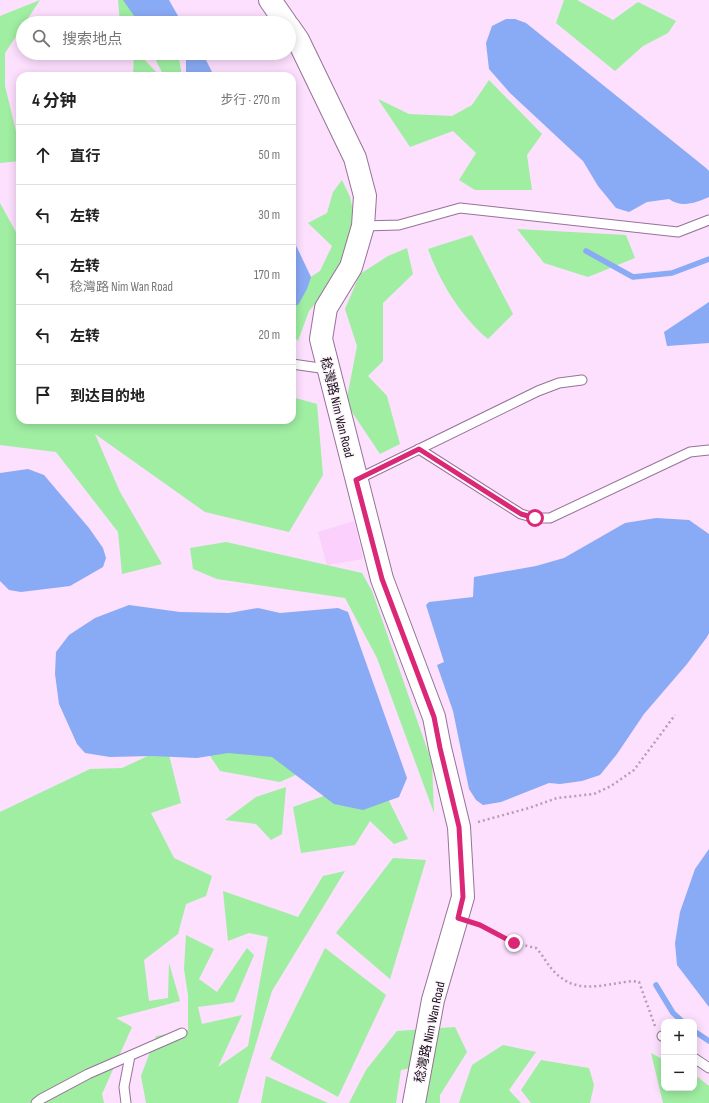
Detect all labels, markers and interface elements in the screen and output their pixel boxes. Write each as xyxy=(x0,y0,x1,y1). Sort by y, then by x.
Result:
search box xyxy=(16,16,296,60)
icon: search xyxy=(30,27,52,49)
text: 搜索地点 xyxy=(62,30,122,49)
text: 4 分钟 xyxy=(32,91,77,111)
text: 步行 · 270 m xyxy=(221,92,280,108)
icon: ahead xyxy=(32,144,54,166)
text: 直行 xyxy=(70,147,100,166)
text: 50 m xyxy=(259,147,280,163)
icon: left xyxy=(32,204,54,226)
text: 左转 xyxy=(70,207,100,226)
text: 30 m xyxy=(258,207,280,223)
text: 左转 xyxy=(70,257,100,276)
icon: left xyxy=(32,264,54,286)
text: 170 m xyxy=(254,267,280,283)
text: 稔灣路 Nim Wan Road xyxy=(70,279,173,295)
icon: left xyxy=(32,324,54,346)
text: 左转 xyxy=(70,327,100,346)
text: 20 m xyxy=(258,327,280,343)
street label: 稔灣路 Nim Wan Road xyxy=(317,355,357,459)
icon: arrive xyxy=(32,384,54,406)
text: 到达目的地 xyxy=(70,387,145,406)
route start xyxy=(526,509,544,527)
route end xyxy=(505,934,523,952)
street label: 稔灣路 Nim Wan Road xyxy=(411,980,449,1084)
map controls xyxy=(661,1019,697,1091)
button: + xyxy=(661,1019,697,1055)
button: − xyxy=(661,1055,697,1091)

